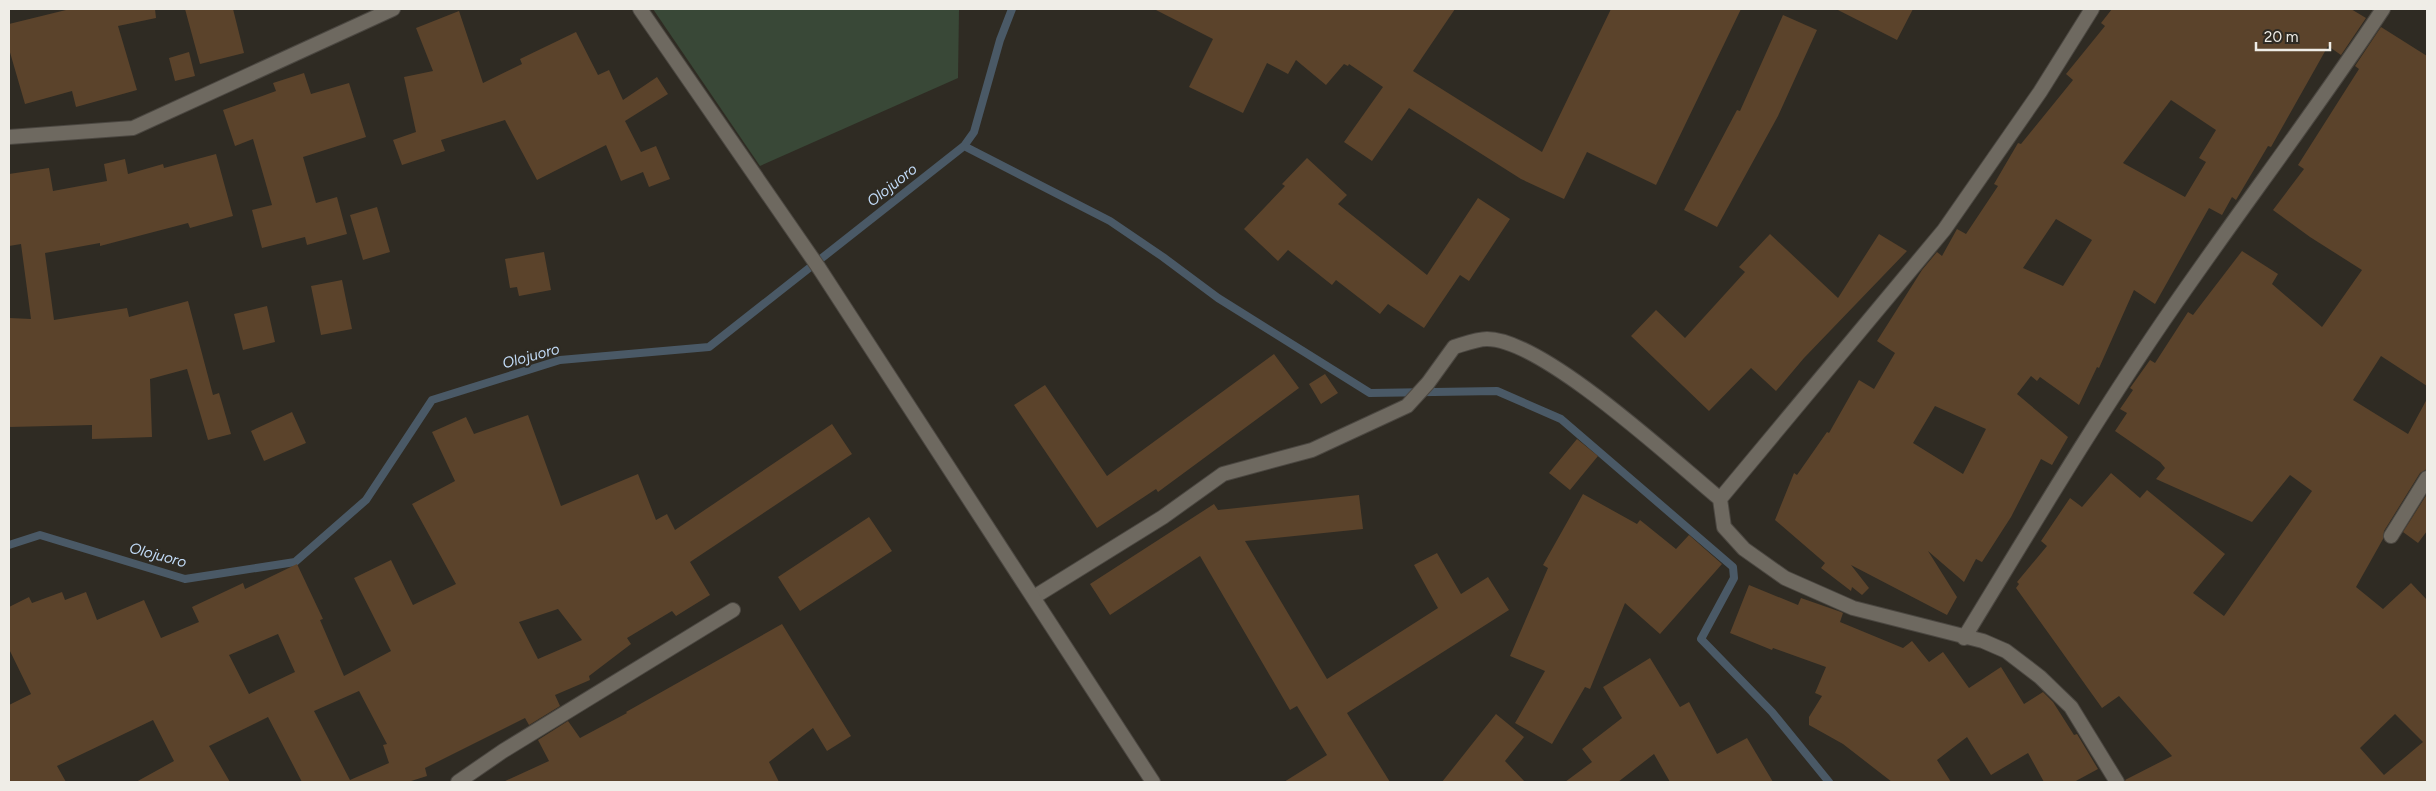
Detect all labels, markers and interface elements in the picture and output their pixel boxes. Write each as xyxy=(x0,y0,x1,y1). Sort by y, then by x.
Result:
scale bar xyxy=(2256,20,2330,52)
text: 20 m xyxy=(2264,28,2298,46)
water label: Olojuoro xyxy=(863,160,921,210)
water label: Olojuoro xyxy=(500,340,562,372)
water label: Olojuoro xyxy=(127,539,189,571)

